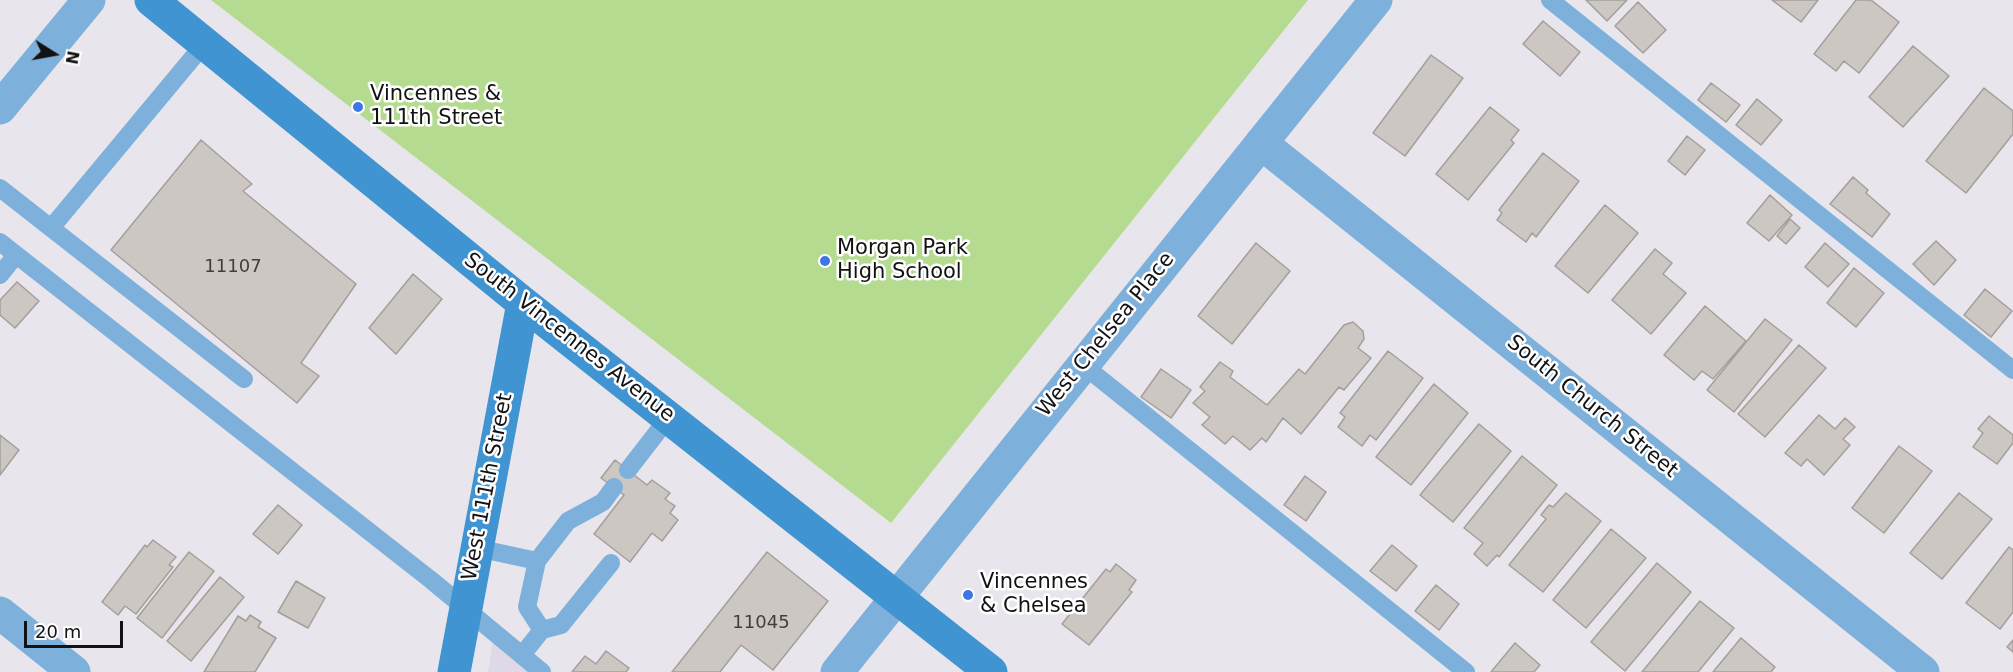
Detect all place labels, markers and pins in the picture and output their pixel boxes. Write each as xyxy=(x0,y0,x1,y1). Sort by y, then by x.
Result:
place label: Vincennes & 111th Street xyxy=(370,82,502,132)
marker: Vincennes & 111th Street xyxy=(351,100,365,114)
place label: Morgan Park High School xyxy=(837,236,968,286)
marker: Morgan Park High School xyxy=(818,254,832,268)
place label: Vincennes & Chelsea xyxy=(980,570,1088,620)
marker: Vincennes & Chelsea xyxy=(961,588,975,602)

